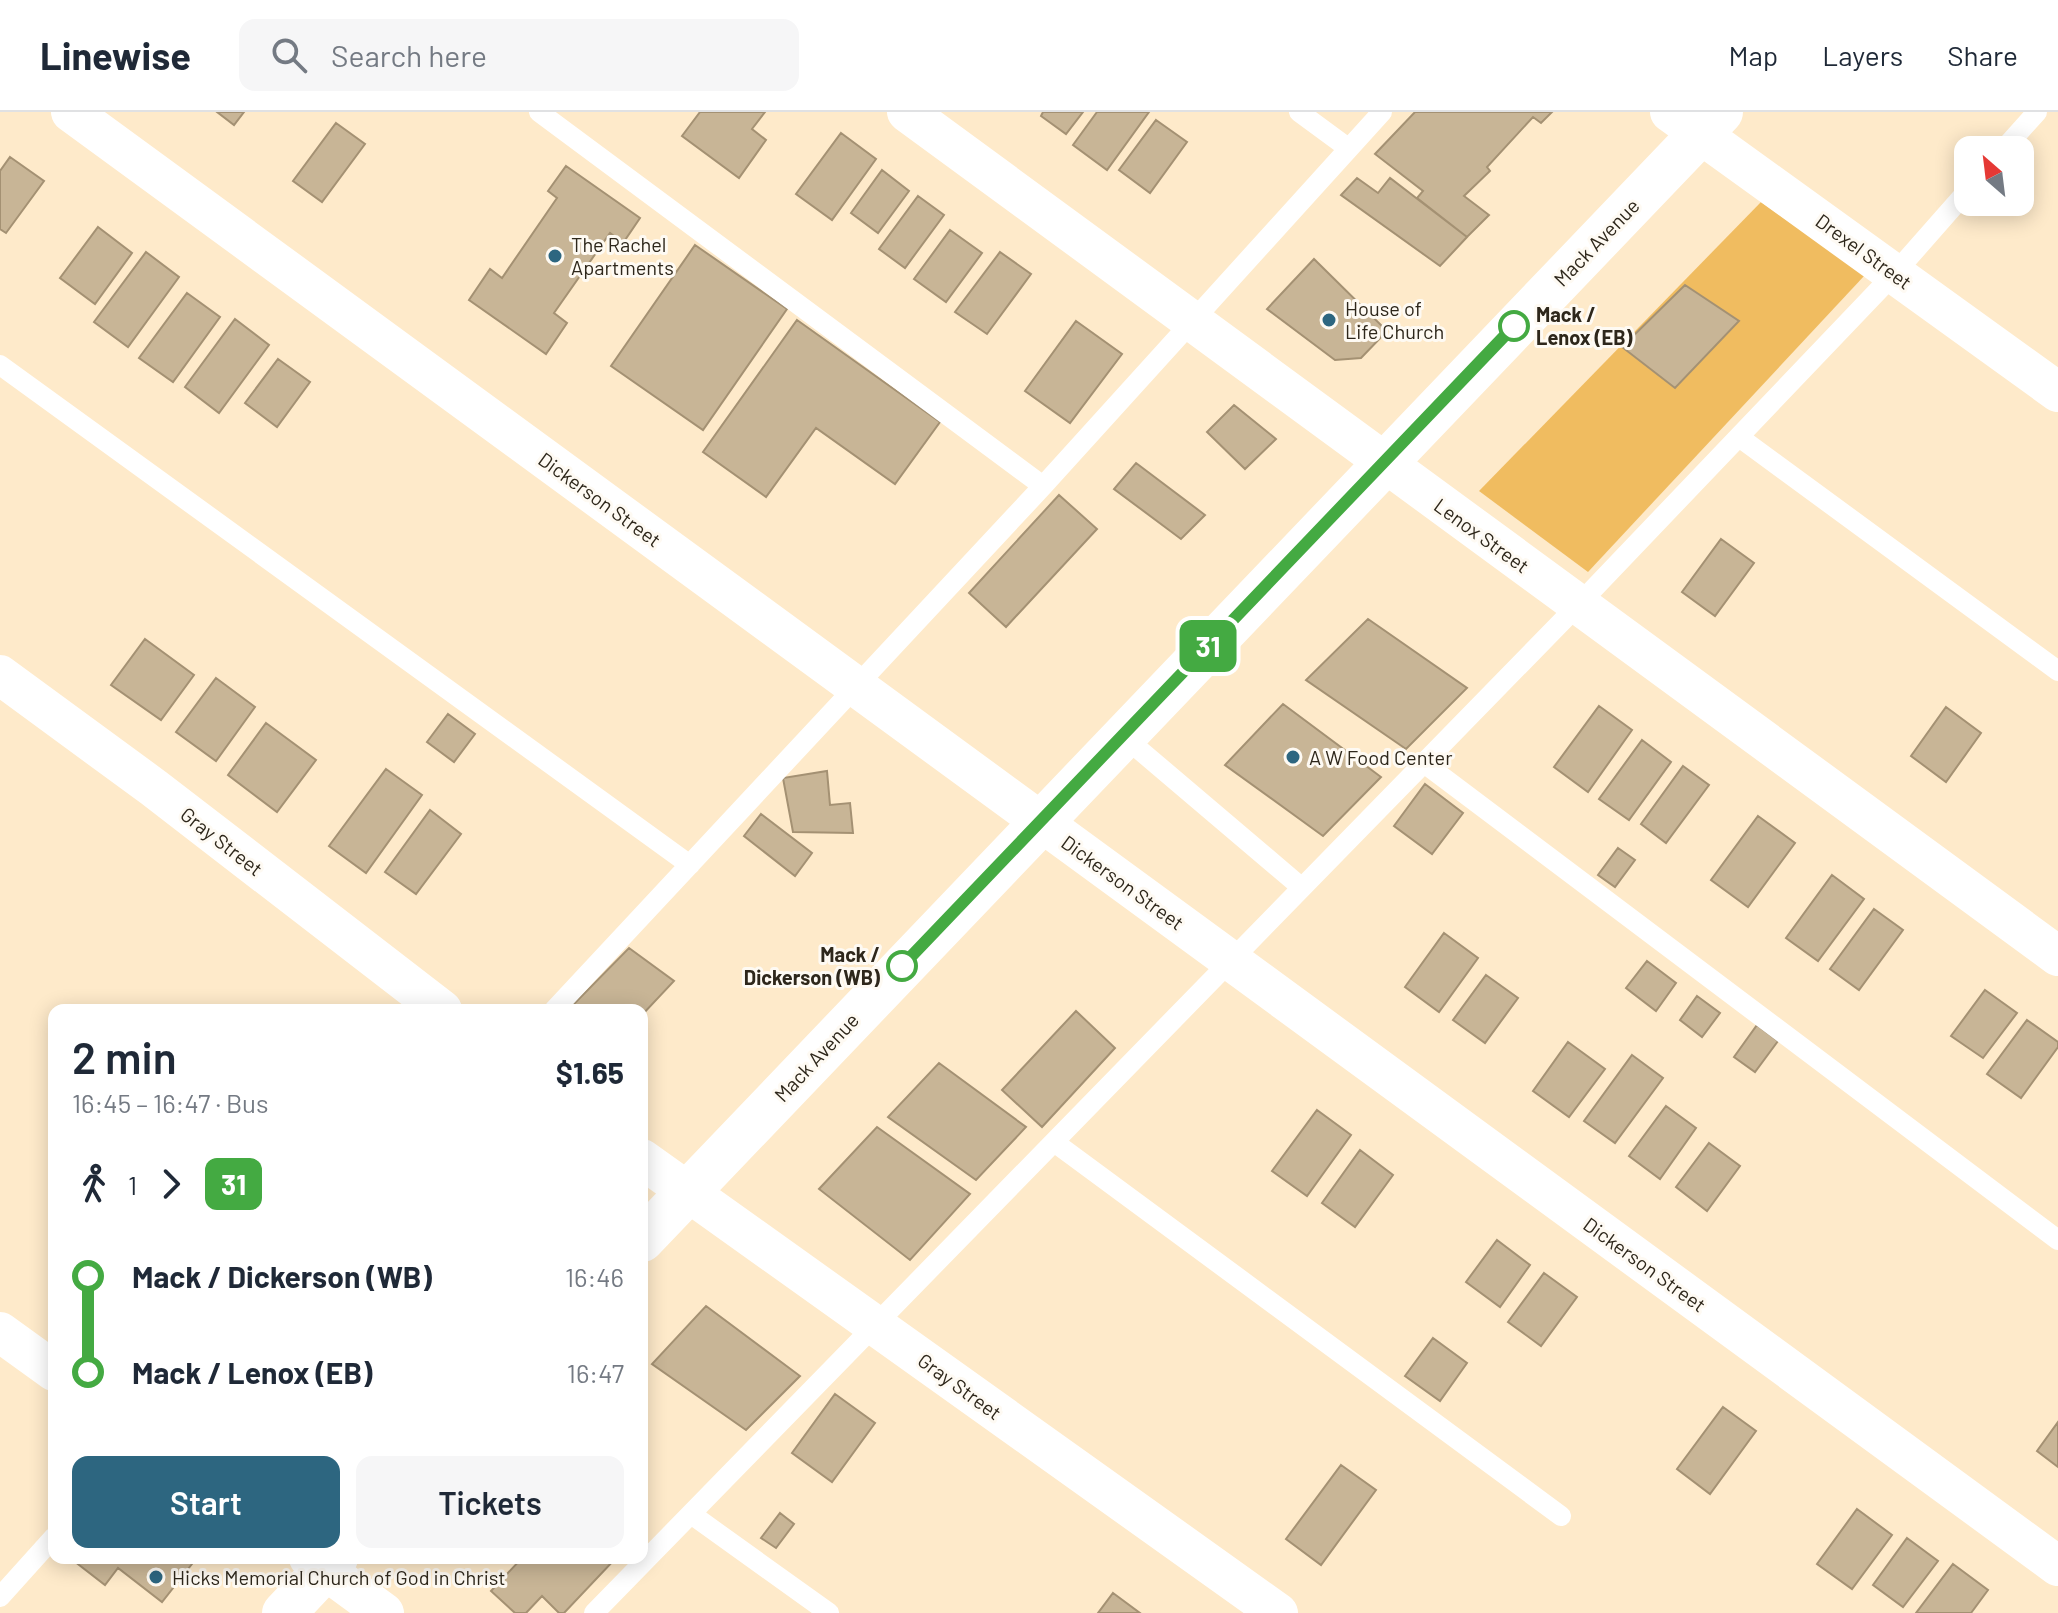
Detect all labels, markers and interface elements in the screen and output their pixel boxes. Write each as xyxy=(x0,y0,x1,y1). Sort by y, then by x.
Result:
search box xyxy=(239,19,799,91)
text: Linewise xyxy=(40,32,191,78)
icon: search xyxy=(267,33,311,77)
text: Search here xyxy=(331,37,487,73)
text: Map xyxy=(1728,38,1778,72)
text: Layers xyxy=(1822,38,1903,72)
text: Share xyxy=(1947,38,2018,72)
north arrow xyxy=(1954,136,2034,216)
map controls xyxy=(1954,136,2034,216)
street label: Mack Avenue xyxy=(1548,193,1644,291)
street label: Drexel Street xyxy=(1811,208,1917,294)
place label: The Rachel Apartments xyxy=(571,232,674,279)
marker: The Rachel Apartments xyxy=(546,247,564,265)
place label: House of Life Church xyxy=(1345,296,1444,343)
place label: Mack / Lenox (EB) xyxy=(1536,302,1633,349)
marker: House of Life Church xyxy=(1320,311,1338,329)
marker: Mack / Lenox (EB) xyxy=(1499,311,1529,341)
street label: Dickerson Street xyxy=(534,447,666,551)
street label: Lenox Street xyxy=(1430,493,1534,577)
line badge: 31 xyxy=(1172,620,1244,672)
text: 31 xyxy=(1196,629,1220,663)
place label: A W Food Center xyxy=(1309,745,1452,769)
marker: A W Food Center xyxy=(1284,748,1302,766)
street label: Gray Street xyxy=(176,802,268,880)
street label: Dickerson Street xyxy=(1057,830,1189,934)
place label: Mack / Dickerson (WB) xyxy=(744,942,880,989)
marker: Mack / Dickerson (WB) xyxy=(887,951,917,981)
street label: Mack Avenue xyxy=(769,1008,863,1106)
text: 2 min xyxy=(72,1030,177,1083)
text: $1.65 xyxy=(556,1054,624,1090)
text: 16:45 – 16:47 · Bus xyxy=(72,1087,268,1118)
icon: walk xyxy=(72,1162,116,1206)
icon: forward xyxy=(149,1162,193,1206)
text: 31 xyxy=(221,1167,246,1201)
text: 1 xyxy=(128,1169,137,1200)
street label: Dickerson Street xyxy=(1579,1212,1711,1316)
text: Mack / Dickerson (WB) xyxy=(132,1258,432,1294)
text: 16:46 xyxy=(565,1261,624,1292)
street label: Gray Street xyxy=(914,1348,1006,1424)
text: Mack / Lenox (EB) xyxy=(132,1354,372,1390)
text: 16:47 xyxy=(567,1357,624,1388)
button: Start xyxy=(72,1456,340,1548)
button: Tickets xyxy=(356,1456,624,1548)
place label: Hicks Memorial Church of God in Christ xyxy=(172,1565,506,1589)
marker: Hicks Memorial Church of God in Christ xyxy=(147,1568,165,1586)

